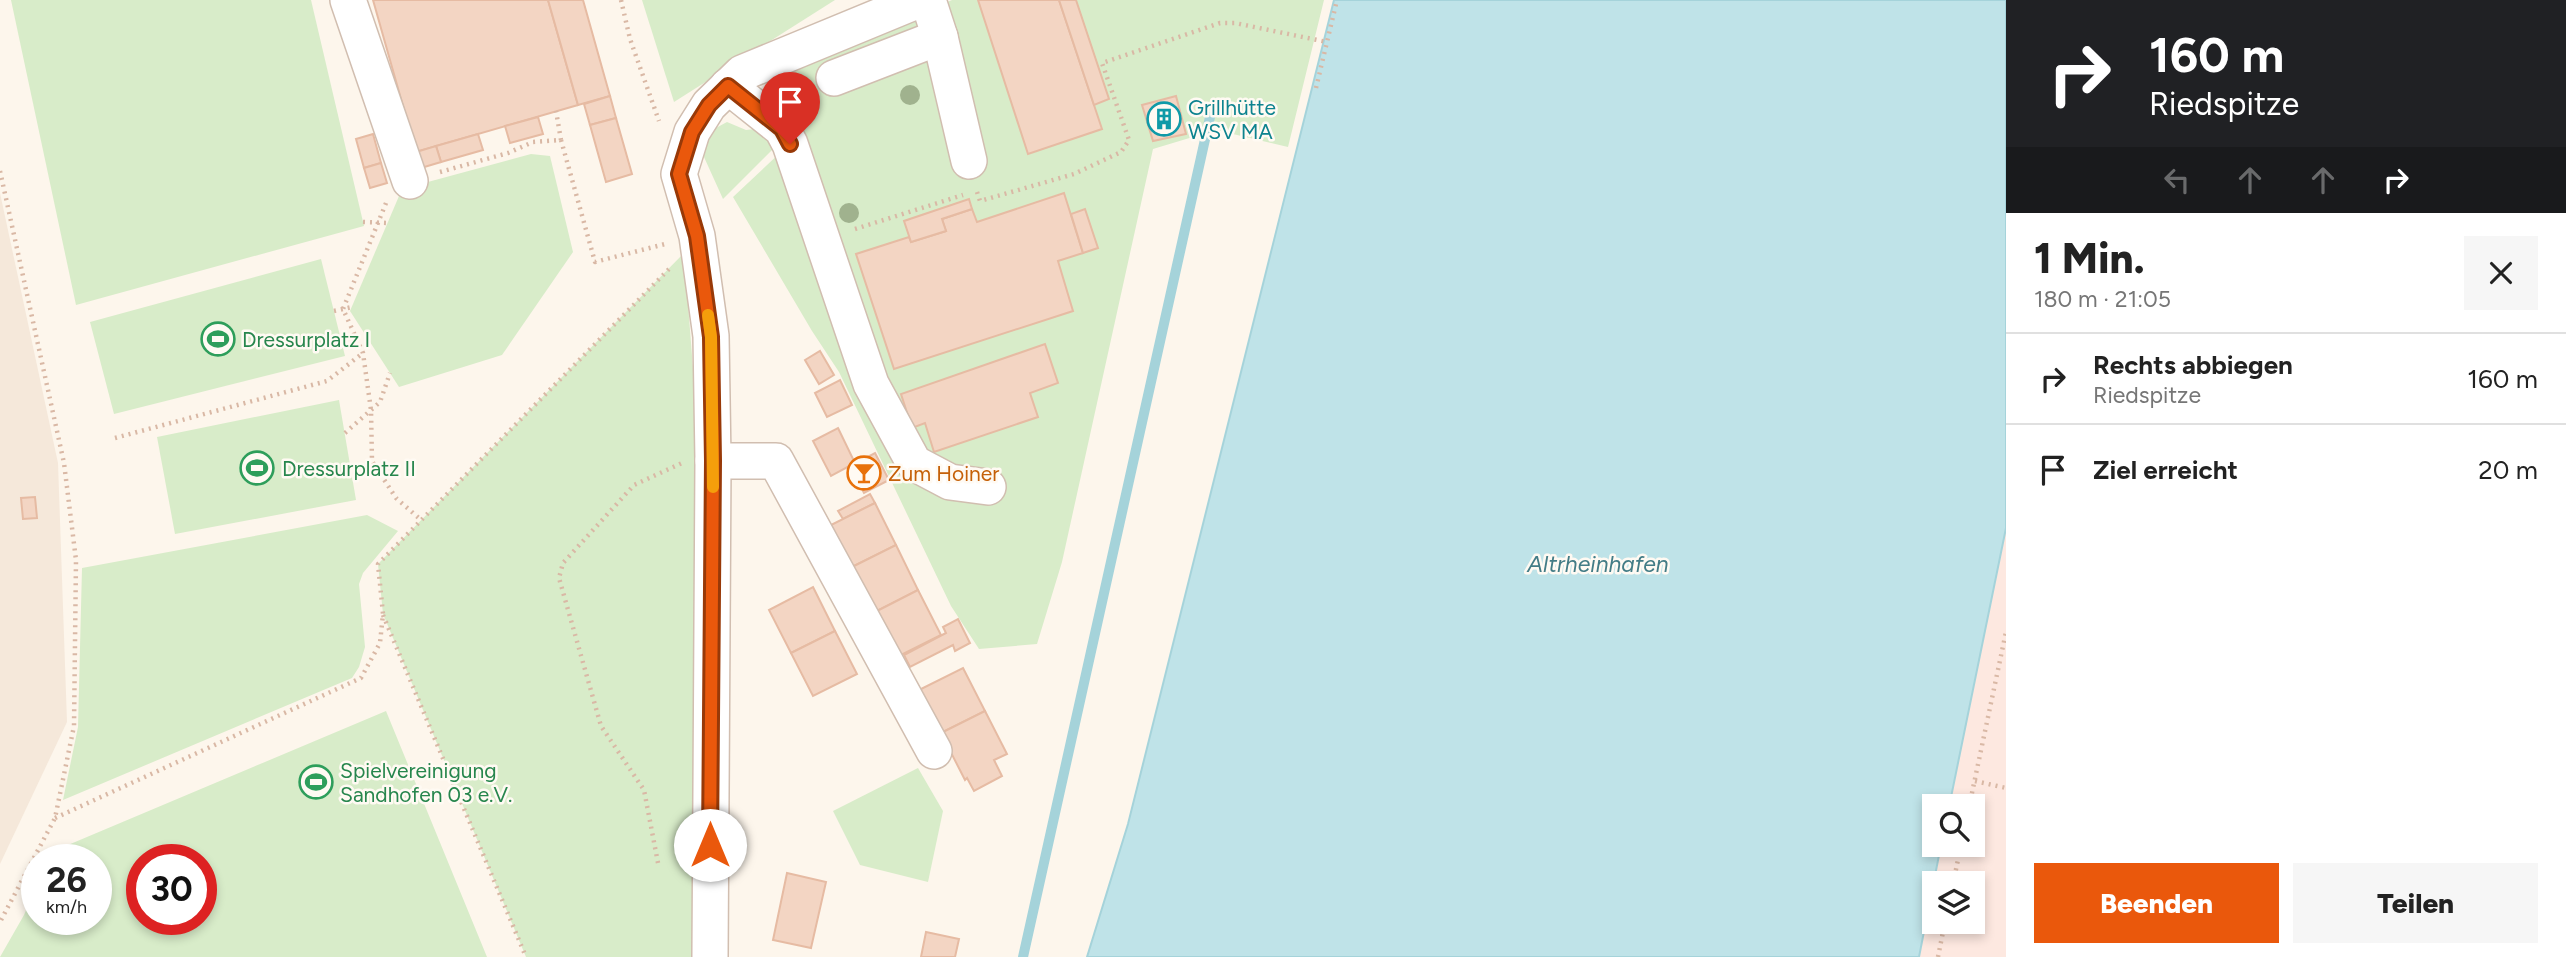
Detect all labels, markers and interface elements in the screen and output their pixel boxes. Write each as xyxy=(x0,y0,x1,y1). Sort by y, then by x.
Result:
text: 160 m xyxy=(2149,25,2284,84)
icon: right xyxy=(2034,28,2125,119)
pin xyxy=(760,72,820,144)
icon: arrive xyxy=(771,83,809,121)
text: Riedspitze xyxy=(2149,85,2299,123)
place label: Grillhütte WSV MA xyxy=(1188,95,1276,144)
building icon: Grillhütte WSV MA xyxy=(1145,100,1183,138)
icon: left xyxy=(2158,161,2196,199)
icon: ahead xyxy=(2231,161,2269,199)
icon: ahead xyxy=(2304,161,2342,199)
icon: right xyxy=(2377,161,2415,199)
text: 1 Min. xyxy=(2034,233,2145,284)
button: close xyxy=(2464,236,2538,310)
text: 180 m · 21:05 xyxy=(2034,285,2171,313)
sports icon: Dressurplatz I xyxy=(199,320,237,358)
place label: Dressurplatz I xyxy=(242,327,370,352)
text: Rechts abbiegen xyxy=(2093,349,2293,381)
icon: right xyxy=(2034,360,2072,398)
text: 160 m xyxy=(2467,363,2538,395)
text: Riedspitze xyxy=(2093,381,2201,409)
sports icon: Dressurplatz II xyxy=(238,449,276,487)
icon: arrive xyxy=(2034,451,2072,489)
bar icon: Zum Hoiner xyxy=(845,454,883,492)
text: Ziel erreicht xyxy=(2093,454,2238,486)
text: 20 m xyxy=(2478,454,2538,486)
place label: Dressurplatz II xyxy=(282,456,416,481)
place label: Zum Hoiner xyxy=(888,461,999,486)
water label: Altrheinhafen xyxy=(1526,550,1669,578)
place label: Spielvereinigung Sandhofen 03 e.V. xyxy=(340,758,512,807)
sports icon: Spielvereinigung Sandhofen 03 e.V. xyxy=(297,763,335,801)
map controls xyxy=(1922,794,1985,934)
button: search xyxy=(1922,794,1985,857)
position arrow xyxy=(673,808,747,882)
speed limit sign: 30 xyxy=(126,844,217,935)
text: 26 xyxy=(46,859,87,901)
button: Beenden xyxy=(2034,863,2279,943)
button: Teilen xyxy=(2293,863,2538,943)
button: layers xyxy=(1922,871,1985,934)
text: km/h xyxy=(46,896,87,918)

